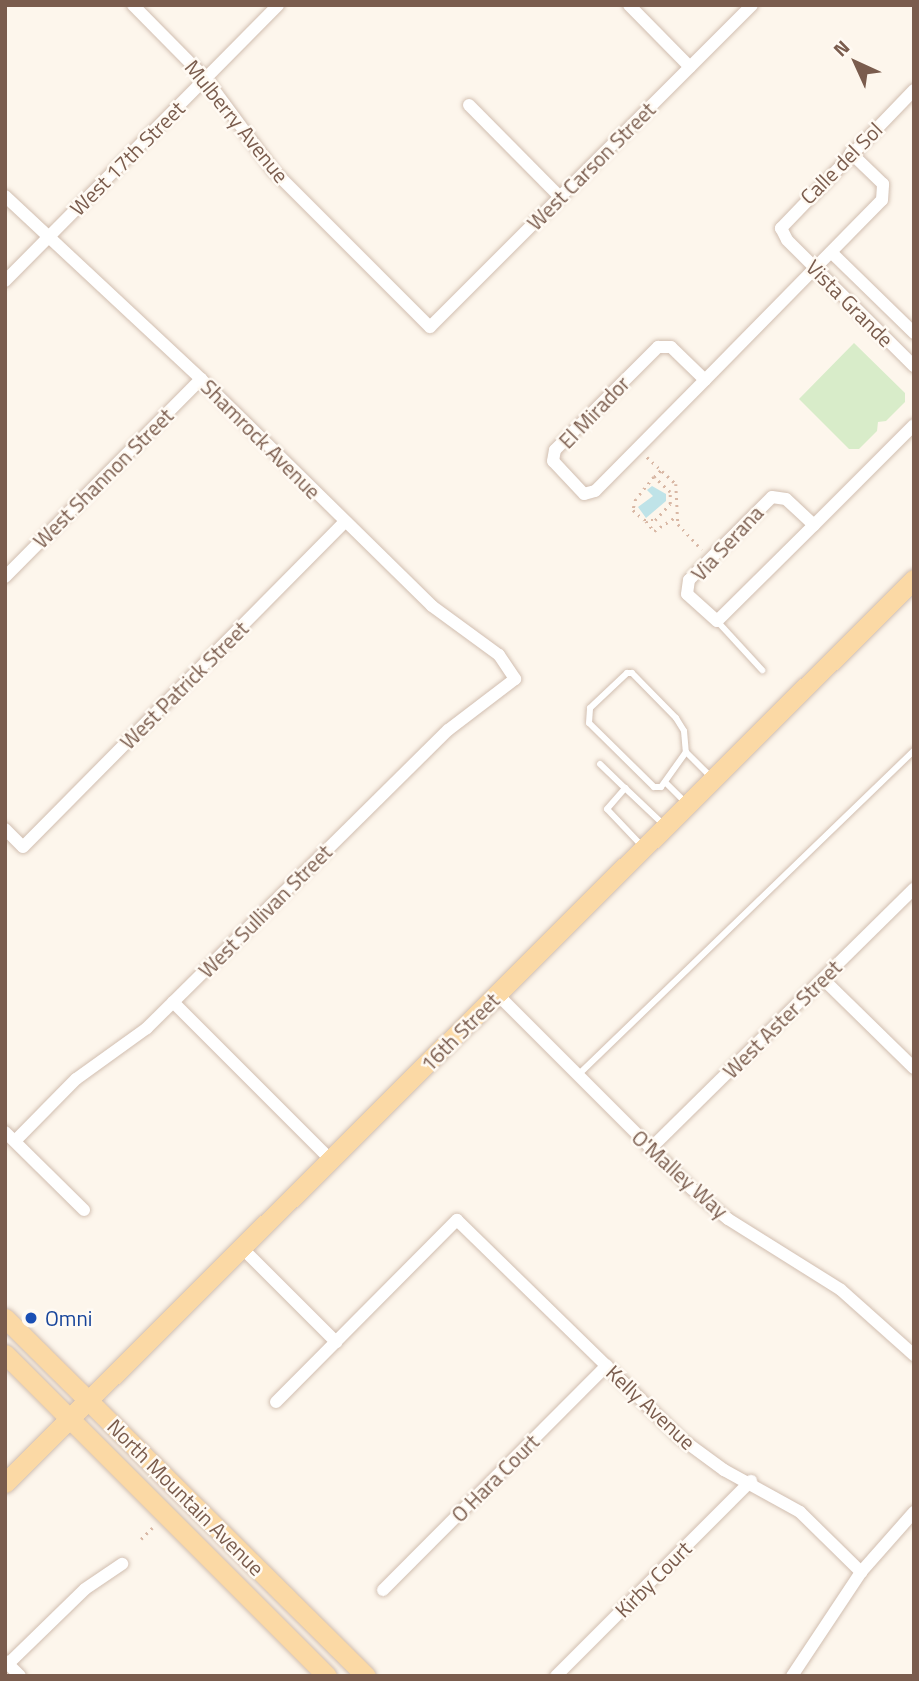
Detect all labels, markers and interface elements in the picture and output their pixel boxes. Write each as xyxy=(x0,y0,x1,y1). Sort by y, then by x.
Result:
north arrow xyxy=(821,28,891,98)
text: N xyxy=(826,33,856,63)
street label: Mulberry Avenue xyxy=(180,55,294,187)
street label: West 17th Street xyxy=(65,96,189,220)
street label: West Carson Street xyxy=(522,97,660,235)
street label: Calle del Sol xyxy=(795,117,887,209)
street label: Vista Grande xyxy=(801,254,899,352)
street label: El Mirador xyxy=(553,371,635,453)
street label: Shamrock Avenue xyxy=(196,374,326,504)
street label: West Shannon Street xyxy=(28,403,178,553)
street label: Via Serana xyxy=(686,500,768,586)
street label: West Patrick Street xyxy=(115,616,253,754)
street label: West Sullivan Street xyxy=(193,839,337,983)
street label: West Aster Street xyxy=(718,955,846,1083)
street label: 16th Street xyxy=(415,987,505,1077)
street label: O'Malley Way xyxy=(627,1124,733,1224)
place label: Omni xyxy=(45,1305,92,1331)
marker: Omni xyxy=(23,1310,39,1326)
street label: Kelly Avenue xyxy=(601,1359,701,1455)
street label: North Mountain Avenue xyxy=(103,1414,269,1580)
street label: O Hara Court xyxy=(446,1429,544,1527)
street label: Kirby Court xyxy=(610,1536,696,1622)

